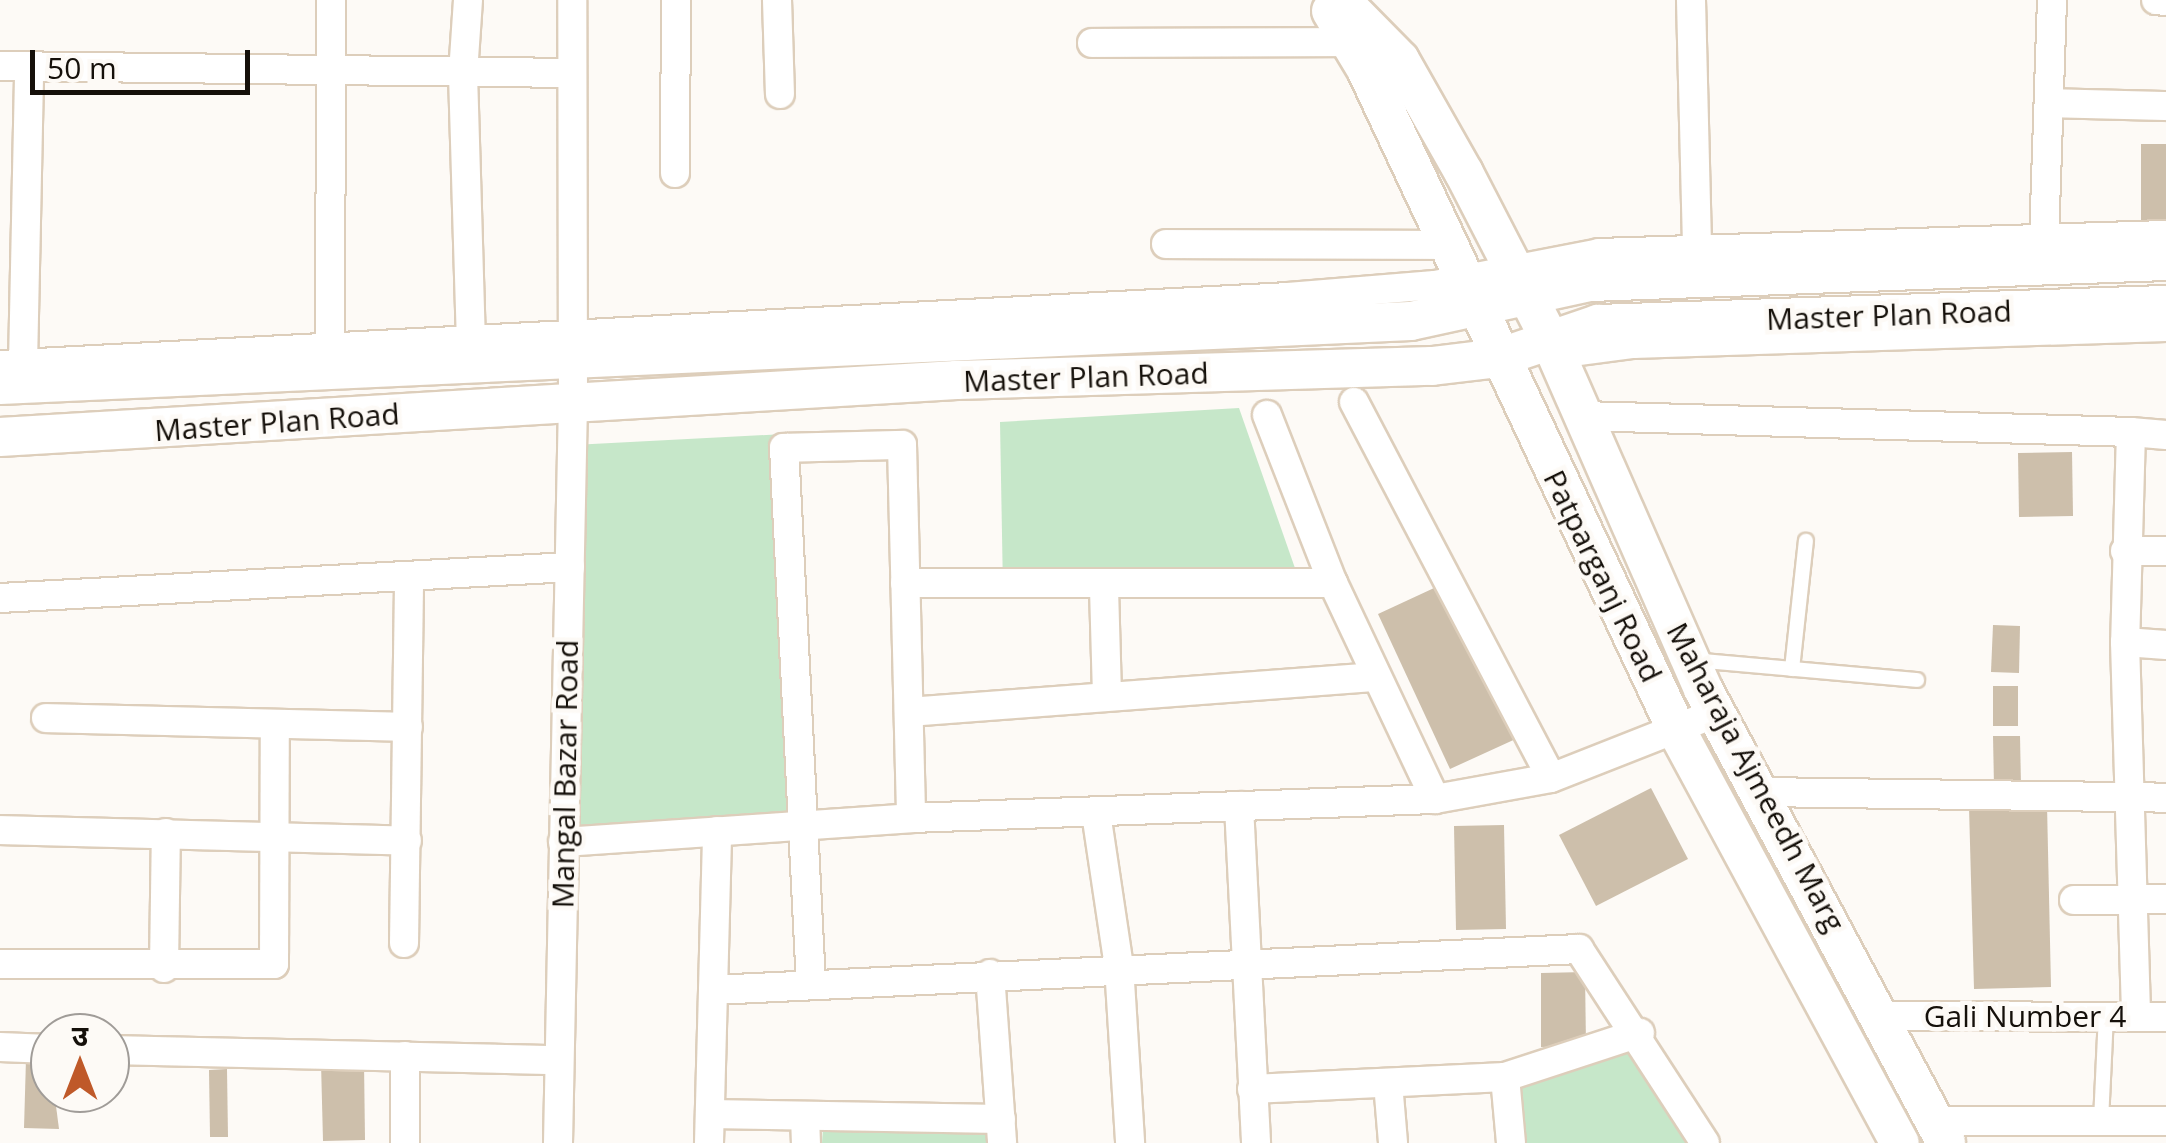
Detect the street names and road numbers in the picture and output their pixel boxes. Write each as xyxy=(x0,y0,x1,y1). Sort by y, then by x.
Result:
street label: Master Plan Road xyxy=(1766,293,2012,337)
street label: Master Plan Road xyxy=(963,355,1209,399)
street label: Master Plan Road xyxy=(153,395,401,449)
street label: Patparganj Road xyxy=(1536,464,1670,688)
street label: Maharaja Ajmeedh Marg xyxy=(1659,616,1853,938)
street label: Mangal Bazar Road xyxy=(545,639,585,909)
street label: Gali Number 4 xyxy=(1924,998,2126,1034)

